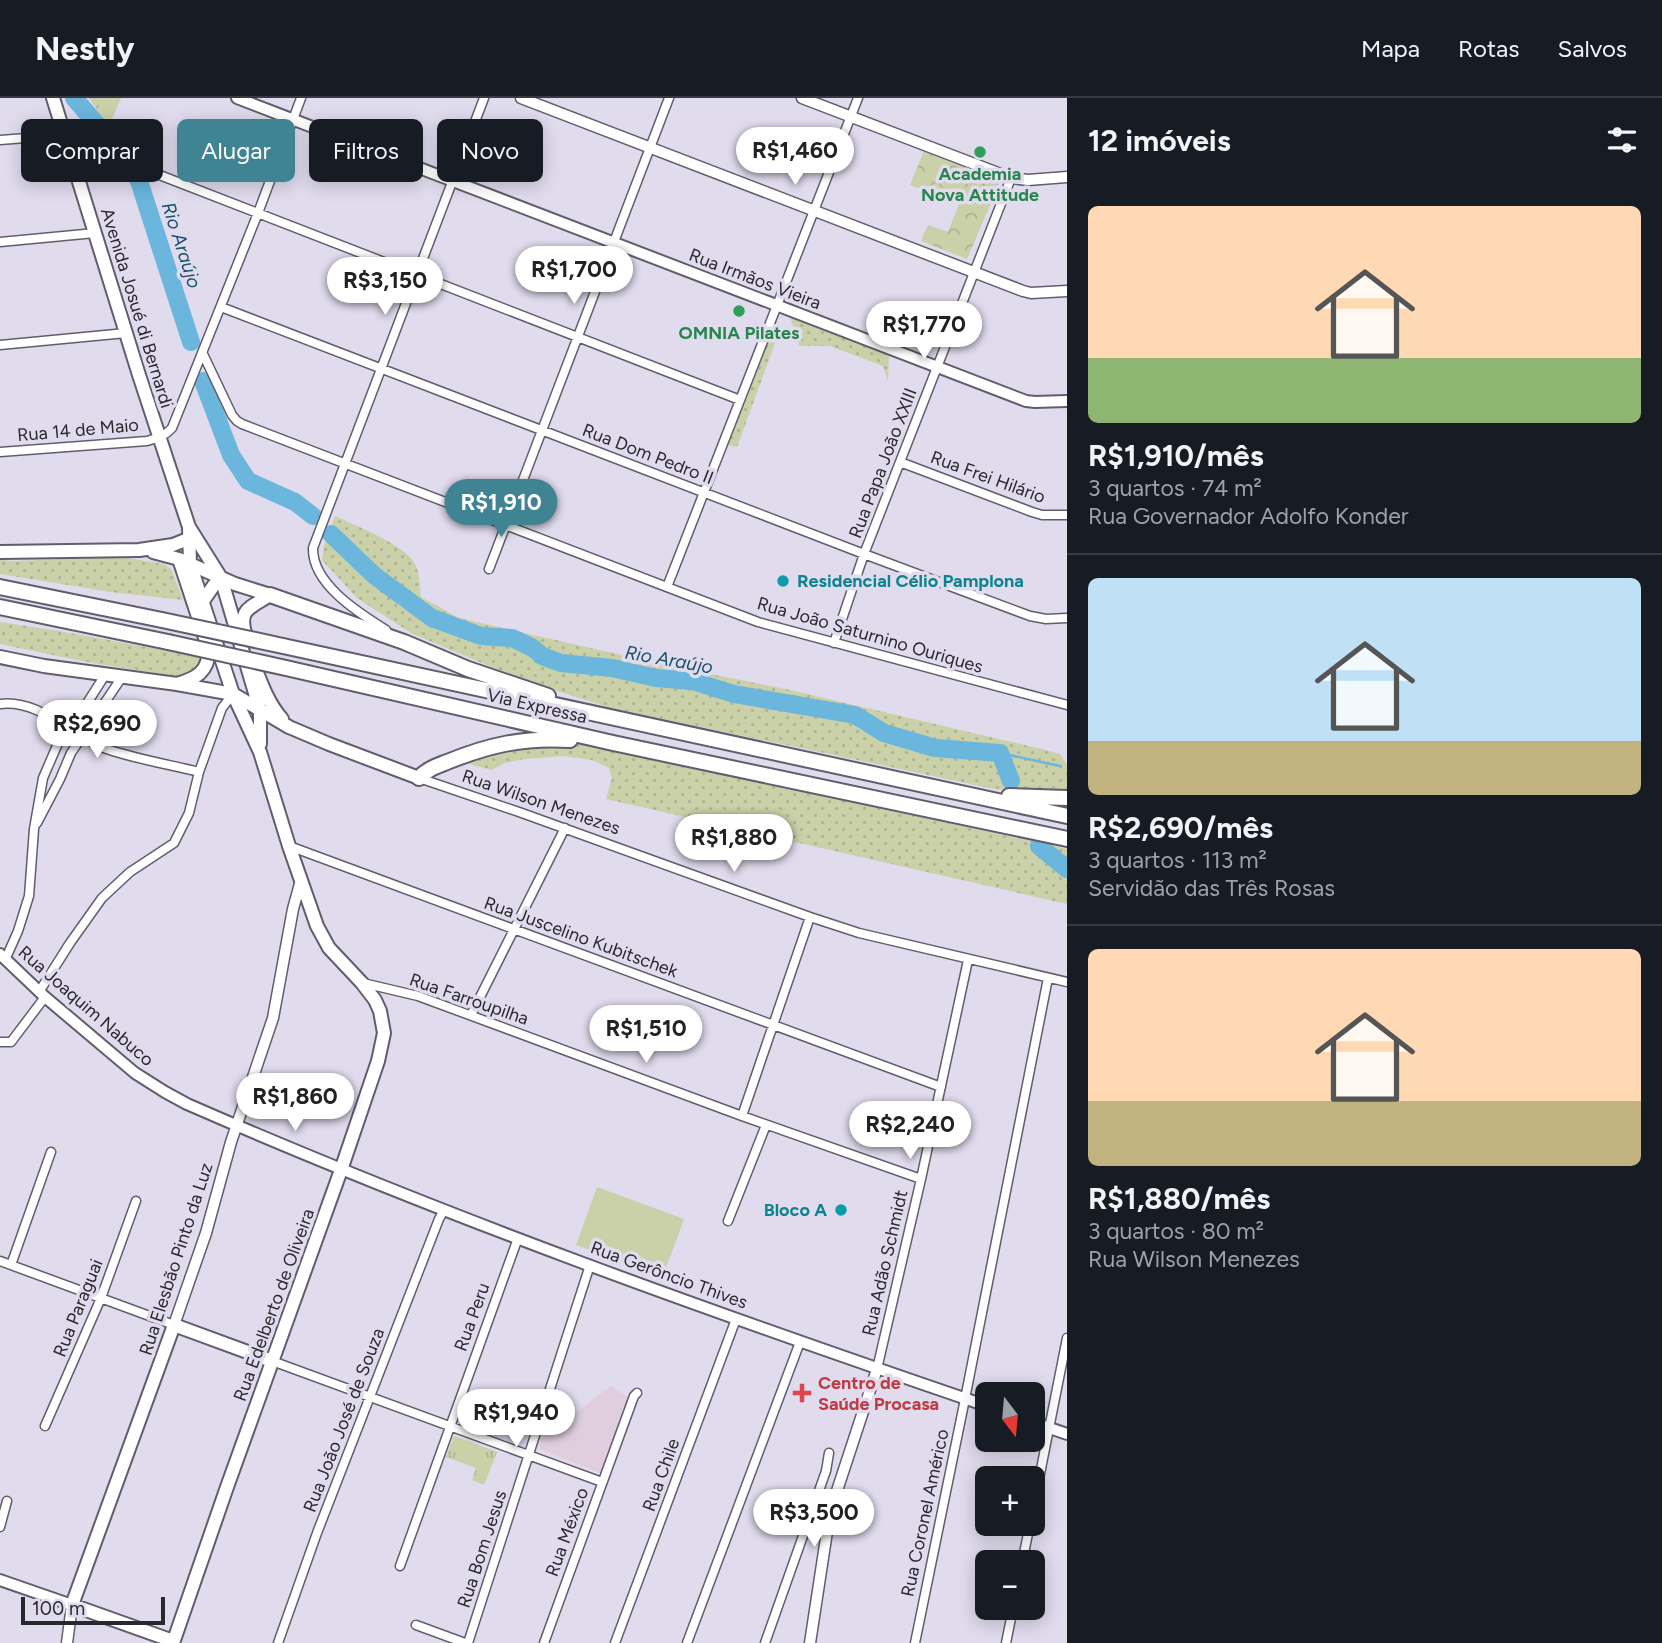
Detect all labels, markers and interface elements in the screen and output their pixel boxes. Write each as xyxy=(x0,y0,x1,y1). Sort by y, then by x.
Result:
text: Nestly xyxy=(35,29,135,68)
text: Mapa xyxy=(1361,34,1420,63)
text: Rotas xyxy=(1458,34,1519,63)
text: Salvos xyxy=(1557,34,1627,63)
chip: Comprar xyxy=(21,119,163,182)
chip: Alugar xyxy=(177,119,295,182)
chip: Filtros xyxy=(309,119,423,182)
chip: Novo xyxy=(437,119,543,182)
icon: filters xyxy=(1603,121,1641,159)
text: 12 imóveis xyxy=(1088,122,1231,159)
pin: R$1,460 xyxy=(730,127,860,187)
text: R$1,460 xyxy=(752,136,838,164)
marker: Academia Nova Attitude xyxy=(972,144,988,160)
place label: Academia Nova Attitude xyxy=(921,163,1039,206)
water label: Rio Araújo xyxy=(157,199,206,291)
street label: Avenida Josué di Bernardi xyxy=(96,205,178,411)
street label: Rua Irmãos Vieira xyxy=(686,244,824,314)
pin: R$1,700 xyxy=(509,246,639,306)
icon: home xyxy=(1302,251,1428,377)
text: R$1,700 xyxy=(531,255,617,283)
pin: R$3,150 xyxy=(320,258,450,317)
text: R$3,150 xyxy=(343,266,427,294)
pin: R$1,770 xyxy=(859,302,989,361)
marker: OMNIA Pilates xyxy=(731,303,747,319)
text: R$1,770 xyxy=(882,310,966,338)
place label: OMNIA Pilates xyxy=(679,322,800,344)
street label: Rua Papa João XXIII xyxy=(844,385,922,541)
street label: Rua 14 de Maio xyxy=(16,414,140,446)
street label: Rua Dom Pedro II xyxy=(579,419,717,489)
text: R$1,910/mês xyxy=(1088,437,1264,474)
street label: Rua Frei Hilário xyxy=(928,446,1048,508)
text: 3 quartos · 74 m² xyxy=(1088,474,1262,502)
pin: R$1,910 xyxy=(436,480,566,539)
text: R$1,910 xyxy=(460,488,542,516)
text: Rua Governador Adolfo Konder xyxy=(1088,502,1409,530)
place label: Residencial Célio Pamplona xyxy=(797,570,1024,592)
marker: Residencial Célio Pamplona xyxy=(775,573,791,589)
street label: Rua João Saturnino Ouriques xyxy=(755,592,985,678)
icon: home xyxy=(1302,623,1428,749)
water label: Rio Araújo xyxy=(623,640,715,679)
street label: Via Expressa xyxy=(485,684,589,728)
pin: R$2,690 xyxy=(32,700,162,760)
text: R$2,690 xyxy=(53,709,141,737)
street label: Rua Wilson Menezes xyxy=(459,765,623,839)
text: R$2,690/mês xyxy=(1088,809,1273,846)
pin: R$1,880 xyxy=(669,814,799,874)
text: R$1,880 xyxy=(691,823,777,851)
text: 3 quartos · 113 m² xyxy=(1088,846,1267,874)
text: Servidão das Três Rosas xyxy=(1088,874,1335,902)
street label: Rua Juscelino Kubitschek xyxy=(481,892,681,982)
street label: Rua Joaquim Nabuco xyxy=(14,941,158,1071)
street label: Rua Farroupilha xyxy=(407,968,531,1030)
icon: home xyxy=(1302,994,1428,1120)
pin: R$1,510 xyxy=(581,1006,711,1065)
text: R$1,510 xyxy=(605,1014,687,1042)
pin: R$1,860 xyxy=(230,1074,360,1133)
text: R$1,860 xyxy=(252,1082,338,1110)
pin: R$2,240 xyxy=(845,1102,975,1161)
text: R$2,240 xyxy=(865,1110,955,1138)
street label: Rua Elesbão Pinto da Luz xyxy=(134,1160,218,1358)
text: R$1,880/mês xyxy=(1088,1180,1270,1217)
street label: Rua Adão Schmidt xyxy=(857,1188,913,1338)
place label: Bloco A xyxy=(764,1199,827,1221)
marker: Bloco A xyxy=(833,1202,849,1218)
street label: Rua Edelberto de Oliveira xyxy=(229,1206,319,1404)
text: 3 quartos · 80 m² xyxy=(1088,1217,1264,1245)
street label: Rua Gerôncio Thives xyxy=(588,1236,750,1314)
text: Rua Wilson Menezes xyxy=(1088,1245,1300,1273)
street label: Rua Paraguai xyxy=(48,1256,108,1360)
street label: Rua Peru xyxy=(449,1280,495,1354)
street label: Rua João José de Souza xyxy=(299,1325,389,1515)
place label: Centro de Saúde Procasa xyxy=(818,1372,939,1415)
north arrow xyxy=(975,1382,1045,1452)
map controls xyxy=(975,1382,1045,1620)
marker: Centro de Saúde Procasa xyxy=(792,1383,812,1403)
pin: R$1,940 xyxy=(451,1390,581,1449)
text: R$1,940 xyxy=(473,1398,559,1426)
street label: Rua Coronel Américo xyxy=(896,1427,954,1599)
street label: Rua Chile xyxy=(638,1435,684,1514)
button: + xyxy=(975,1466,1045,1536)
street label: Rua México xyxy=(541,1485,593,1579)
street label: Rua Bom Jesus xyxy=(453,1488,511,1610)
pin: R$3,500 xyxy=(749,1490,879,1549)
text: R$3,500 xyxy=(769,1498,859,1526)
button: − xyxy=(975,1550,1045,1620)
scale bar xyxy=(21,1594,164,1626)
text: 100 m xyxy=(32,1597,85,1620)

